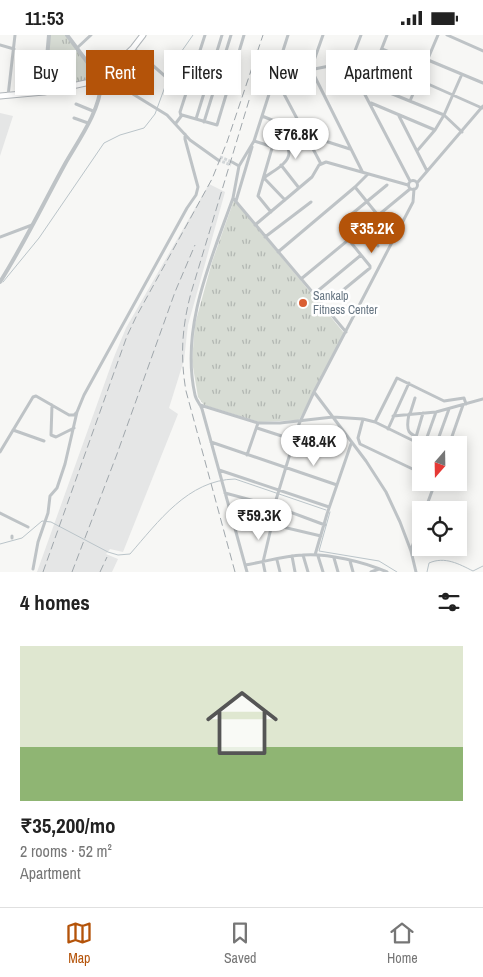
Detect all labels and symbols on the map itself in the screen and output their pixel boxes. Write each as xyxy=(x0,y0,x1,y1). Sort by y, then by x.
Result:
pin: ₹76.8K xyxy=(255,117,337,160)
pin: ₹35.2K xyxy=(331,211,413,254)
place label: Sankalp Fitness Center xyxy=(313,288,378,318)
marker: Sankalp Fitness Center xyxy=(297,297,309,309)
pin: ₹48.4K xyxy=(273,425,355,467)
north arrow xyxy=(412,436,468,491)
pin: ₹59.3K xyxy=(218,499,300,541)

